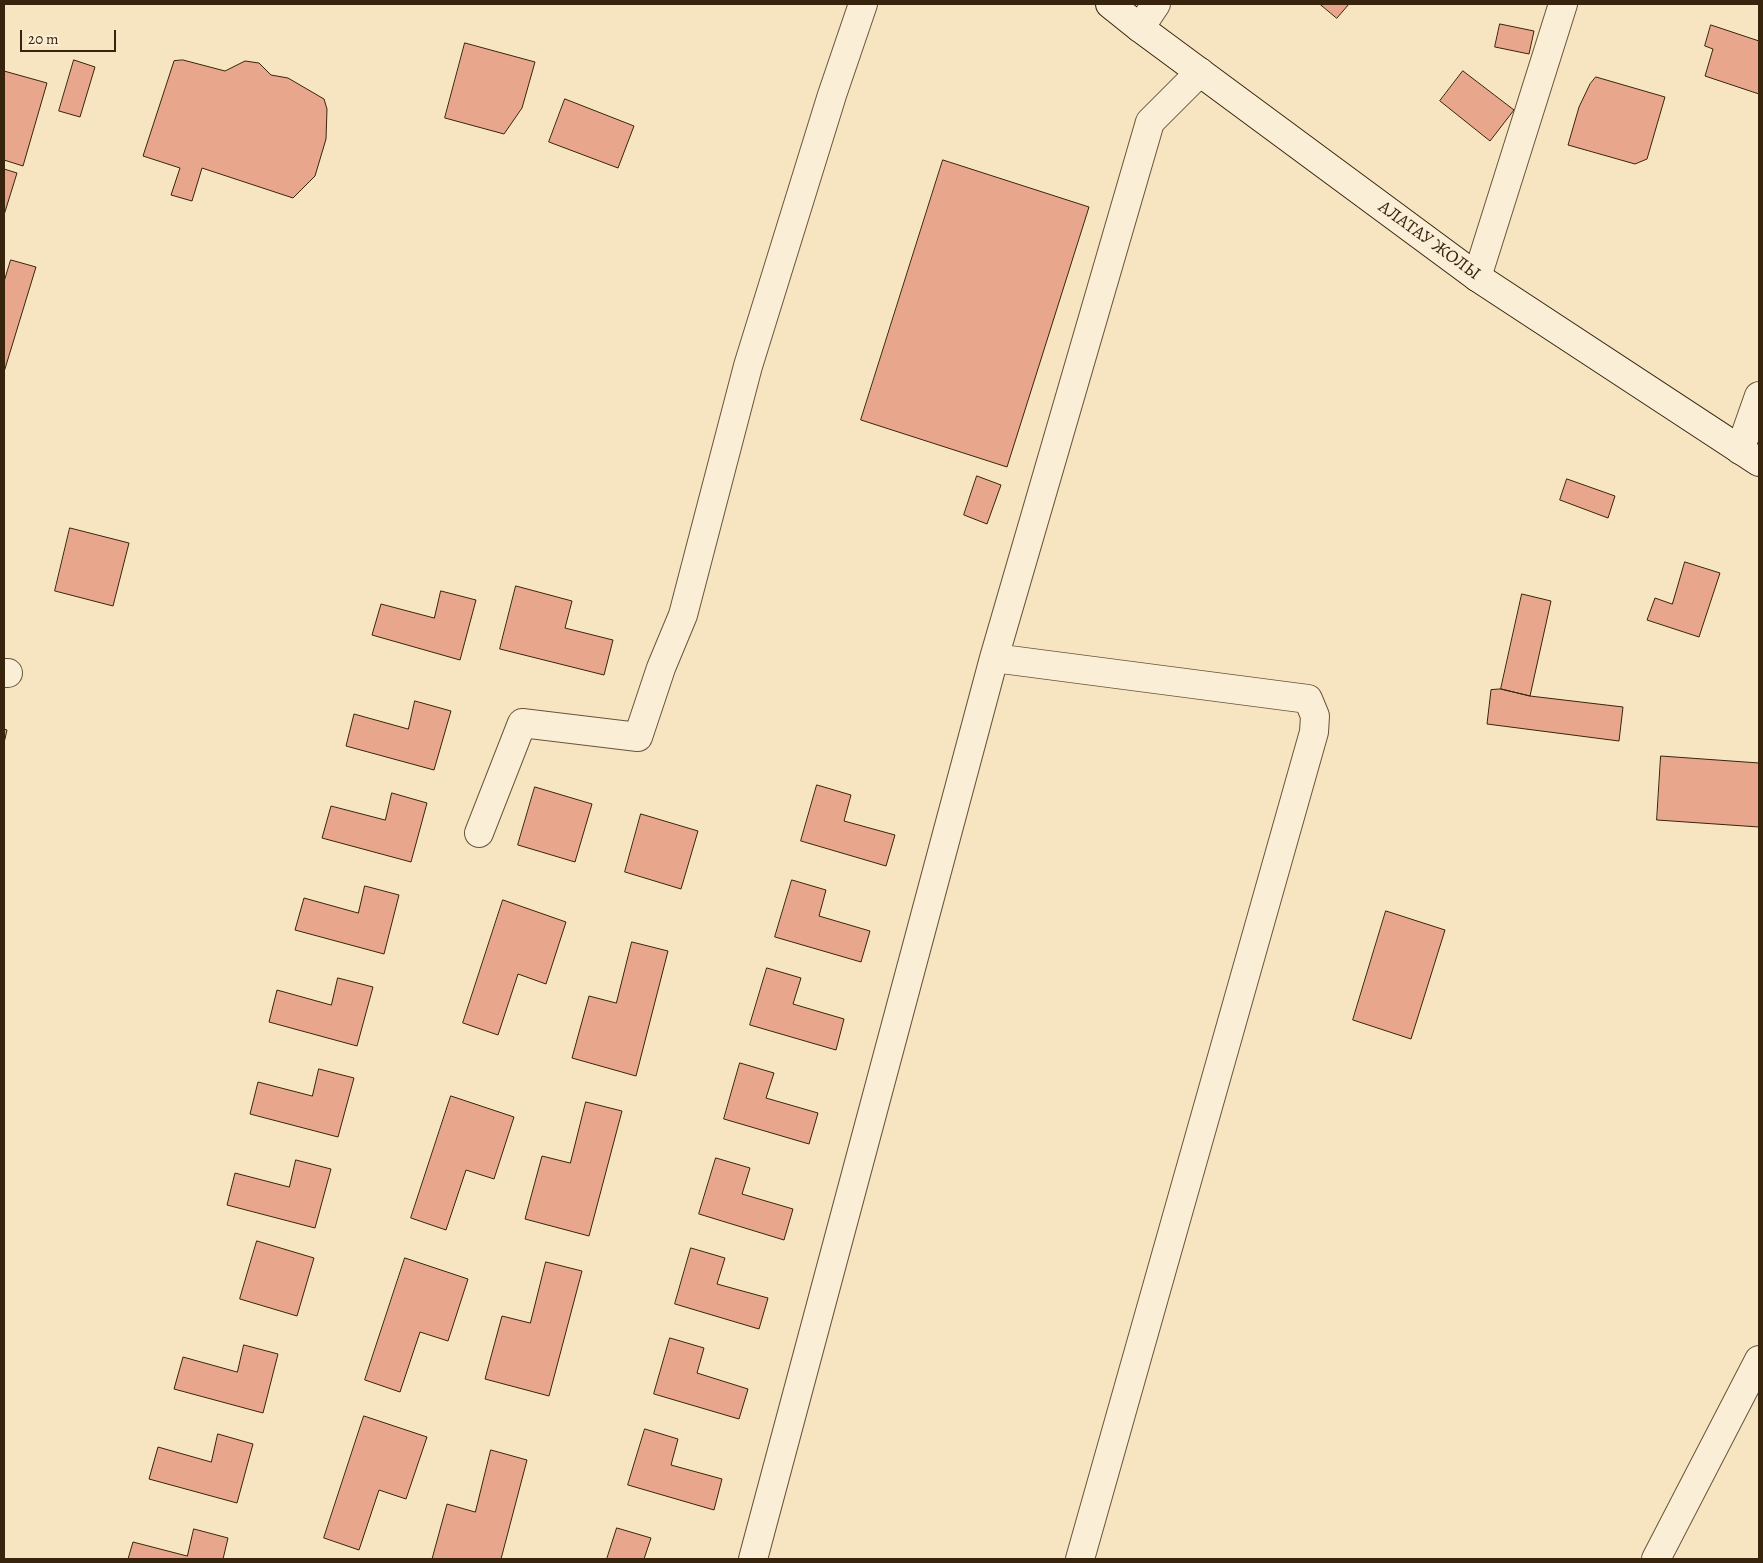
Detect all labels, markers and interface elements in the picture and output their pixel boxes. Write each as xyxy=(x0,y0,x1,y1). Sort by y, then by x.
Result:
scale bar xyxy=(22,20,119,52)
text: 20 m xyxy=(28,29,59,49)
street label: АЛАТАУ ЖОЛЫ xyxy=(1374,197,1484,285)

